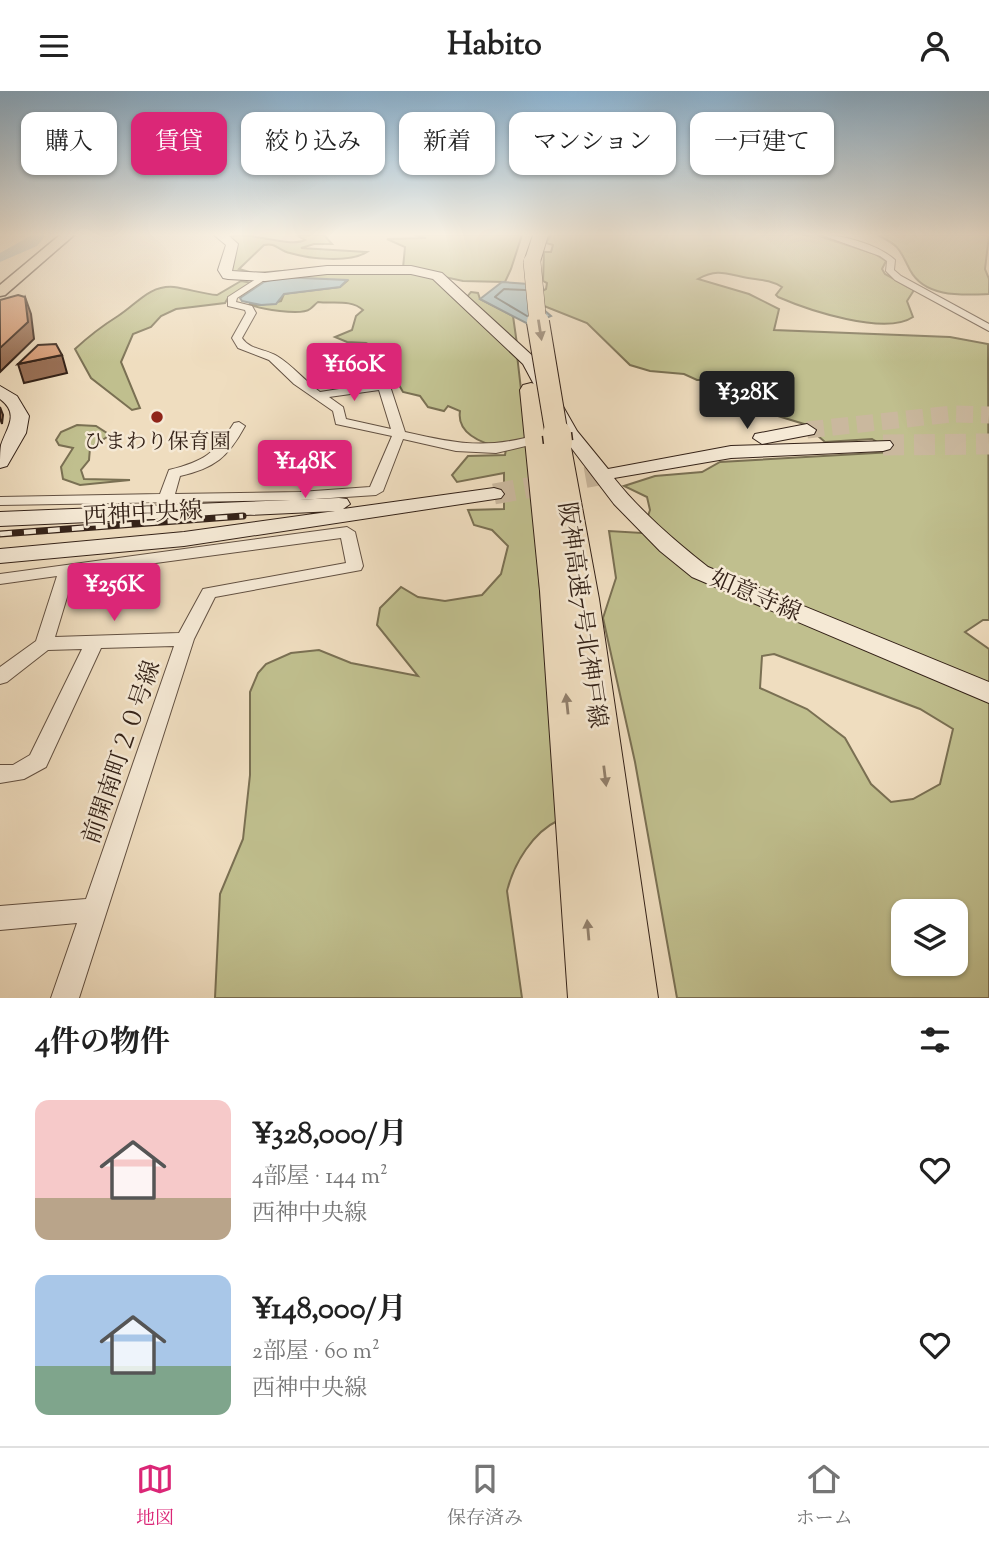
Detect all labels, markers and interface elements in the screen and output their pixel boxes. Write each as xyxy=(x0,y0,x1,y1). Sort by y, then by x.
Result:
text: Habito xyxy=(447,23,542,69)
icon: menu xyxy=(35,27,73,65)
icon: person xyxy=(916,27,954,65)
chip: 購入 xyxy=(21,112,117,175)
chip: 賃貸 xyxy=(131,112,227,175)
chip: 絞り込み xyxy=(241,112,385,175)
chip: 新着 xyxy=(399,112,495,175)
chip: マンション xyxy=(509,112,676,175)
chip: 一戸建て xyxy=(690,112,834,175)
one-way arrow xyxy=(535,319,546,341)
pin: ¥160K xyxy=(305,343,403,403)
text: ¥160K xyxy=(323,349,385,382)
pin: ¥328K xyxy=(698,371,796,431)
text: ¥328K xyxy=(715,377,779,410)
marker: ひまわり保育園 xyxy=(149,409,165,425)
place label: ひまわり保育園 xyxy=(84,428,231,458)
pin: ¥148K xyxy=(256,441,354,500)
text: ¥148K xyxy=(274,446,336,479)
street label: 西神中央線 xyxy=(82,495,204,535)
street label: 阪神高速7号北神戸線 xyxy=(548,500,614,731)
street label: 如意寺線 xyxy=(704,562,806,631)
pin: ¥256K xyxy=(65,563,163,623)
text: ¥256K xyxy=(83,569,145,602)
street label: 前開南町２０号線 xyxy=(76,656,170,849)
one-way arrow xyxy=(562,692,573,714)
one-way arrow xyxy=(599,765,610,787)
map controls xyxy=(891,899,968,976)
button: layers xyxy=(891,899,968,976)
one-way arrow xyxy=(582,919,593,941)
icon: filters xyxy=(916,1021,954,1059)
text: 4件の物件 xyxy=(35,1022,170,1065)
text: ¥328,000/月 xyxy=(252,1114,407,1157)
icon: home xyxy=(91,1128,175,1212)
icon: heart xyxy=(916,1151,954,1189)
text: 4部屋 · 144 m² xyxy=(252,1161,388,1194)
text: 西神中央線 xyxy=(252,1198,367,1231)
text: ¥148,000/月 xyxy=(252,1289,407,1332)
icon: home xyxy=(91,1303,175,1387)
icon: heart xyxy=(916,1326,954,1364)
text: 2部屋 · 60 m² xyxy=(252,1336,380,1369)
text: 西神中央線 xyxy=(252,1373,367,1406)
tab: 地図 xyxy=(136,1460,174,1533)
tab: 保存済み xyxy=(447,1460,523,1533)
tab: ホーム xyxy=(796,1460,853,1533)

